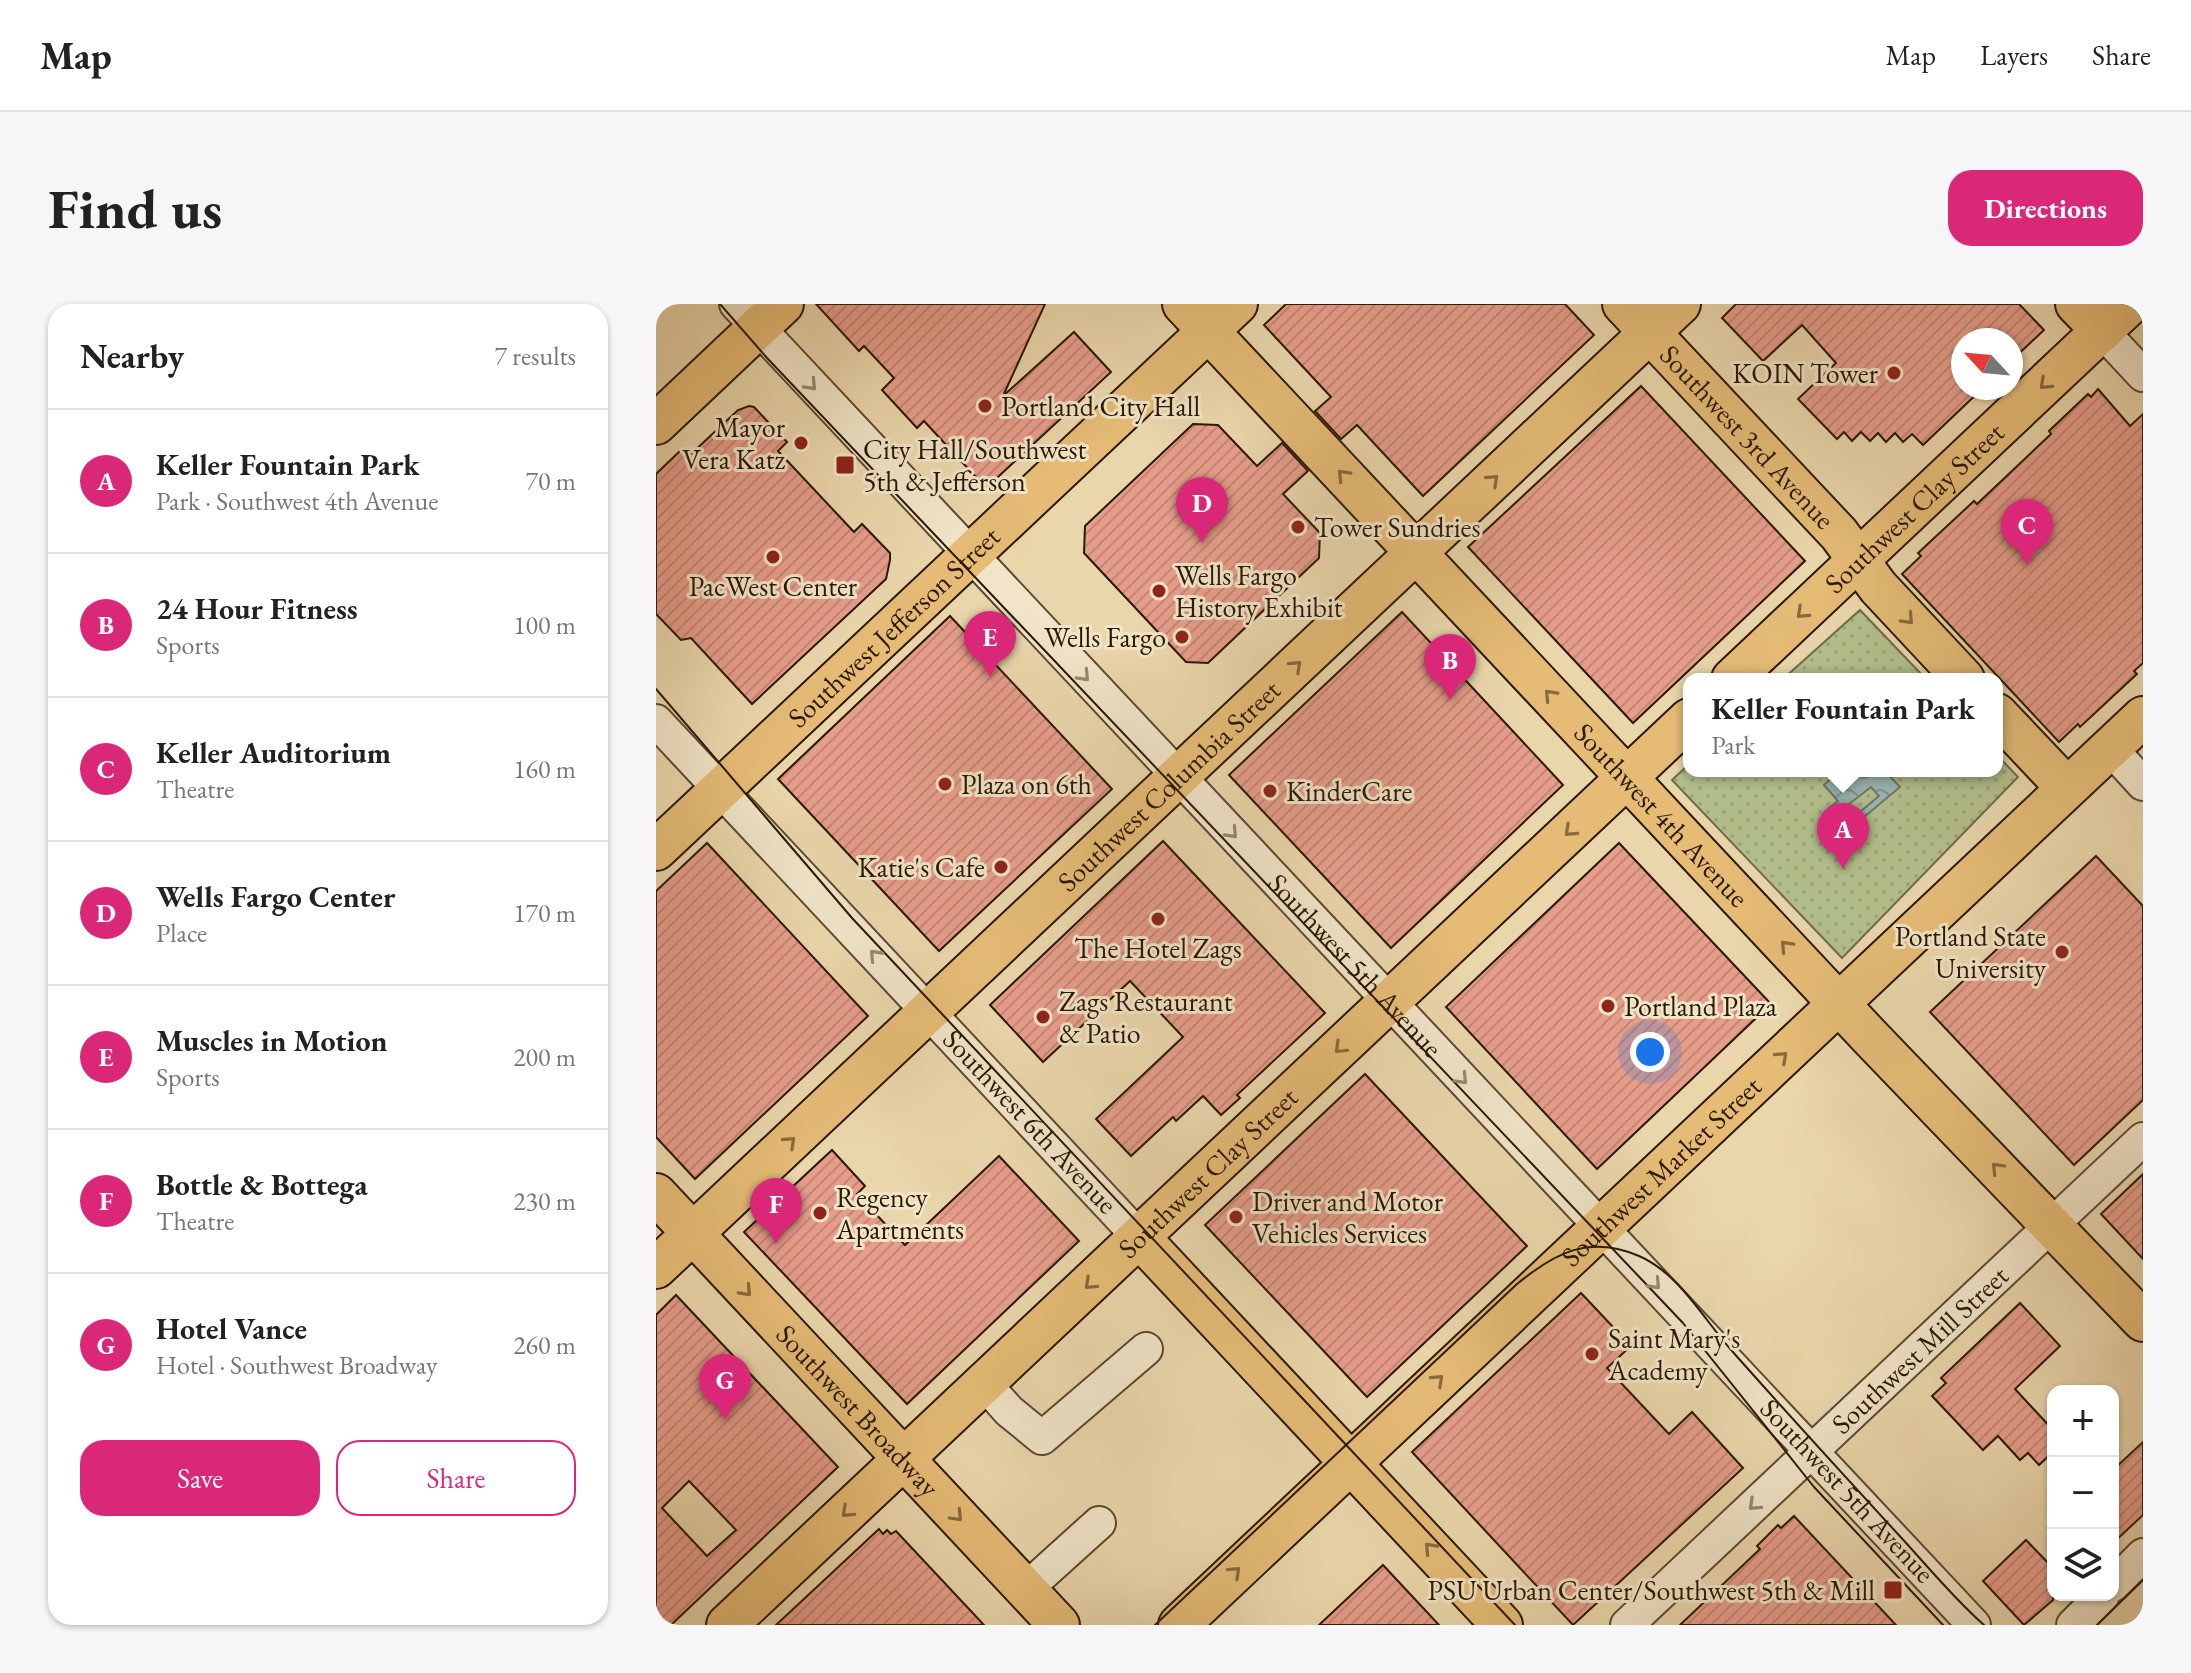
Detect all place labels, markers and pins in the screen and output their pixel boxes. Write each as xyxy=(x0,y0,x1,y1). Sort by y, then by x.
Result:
place label: KOIN Tower xyxy=(1732,355,1879,391)
marker: KOIN Tower xyxy=(1885,364,1903,382)
place label: Portland City Hall xyxy=(1001,388,1200,424)
marker: Portland City Hall xyxy=(976,397,994,415)
place label: Mayor Vera Katz xyxy=(682,409,786,477)
place label: City Hall/Southwest 5th & Jefferson xyxy=(863,431,1086,499)
marker: Mayor Vera Katz xyxy=(792,434,810,452)
marker: City Hall/Southwest 5th & Jefferson xyxy=(834,454,856,476)
pin: D xyxy=(1176,477,1228,543)
pin: C xyxy=(2001,499,2053,565)
place label: Tower Sundries xyxy=(1314,509,1481,545)
marker: Tower Sundries xyxy=(1289,518,1307,536)
marker: PacWest Center xyxy=(764,548,782,566)
place label: Wells Fargo History Exhibit xyxy=(1175,557,1343,625)
place label: PacWest Center xyxy=(689,568,858,604)
marker: Wells Fargo History Exhibit xyxy=(1150,582,1168,600)
pin: E xyxy=(964,611,1016,677)
place label: Wells Fargo xyxy=(1044,619,1166,655)
marker: Wells Fargo xyxy=(1173,628,1191,646)
pin: B xyxy=(1424,634,1476,700)
place label: Plaza on 6th xyxy=(961,766,1092,802)
place label: KinderCare xyxy=(1286,773,1413,809)
marker: Plaza on 6th xyxy=(936,775,954,793)
marker: KinderCare xyxy=(1261,782,1279,800)
pin: A xyxy=(1817,803,1869,869)
place label: Katie's Cafe xyxy=(858,849,985,885)
marker: Katie's Cafe xyxy=(992,858,1010,876)
marker: The Hotel Zags xyxy=(1149,910,1167,928)
place label: Portland State University xyxy=(1895,918,2047,986)
place label: The Hotel Zags xyxy=(1074,930,1242,966)
marker: Portland State University xyxy=(2053,943,2071,961)
place label: Zags Restaurant & Patio xyxy=(1059,983,1233,1051)
place label: Portland Plaza xyxy=(1624,988,1778,1024)
marker: Portland Plaza xyxy=(1599,997,1617,1015)
marker: Zags Restaurant & Patio xyxy=(1034,1008,1052,1026)
pin: F xyxy=(750,1178,802,1244)
place label: Regency Apartments xyxy=(835,1179,964,1247)
place label: Driver and Motor Vehicles Services xyxy=(1252,1183,1444,1251)
marker: Regency Apartments xyxy=(811,1204,829,1222)
marker: Driver and Motor Vehicles Services xyxy=(1227,1208,1245,1226)
place label: Saint Mary's Academy xyxy=(1607,1320,1740,1388)
marker: Saint Mary's Academy xyxy=(1583,1345,1601,1363)
pin: G xyxy=(699,1354,751,1420)
place label: PSU Urban Center/Southwest 5th & Mill xyxy=(1427,1572,1875,1608)
marker: PSU Urban Center/Southwest 5th & Mill xyxy=(1882,1579,1904,1601)

